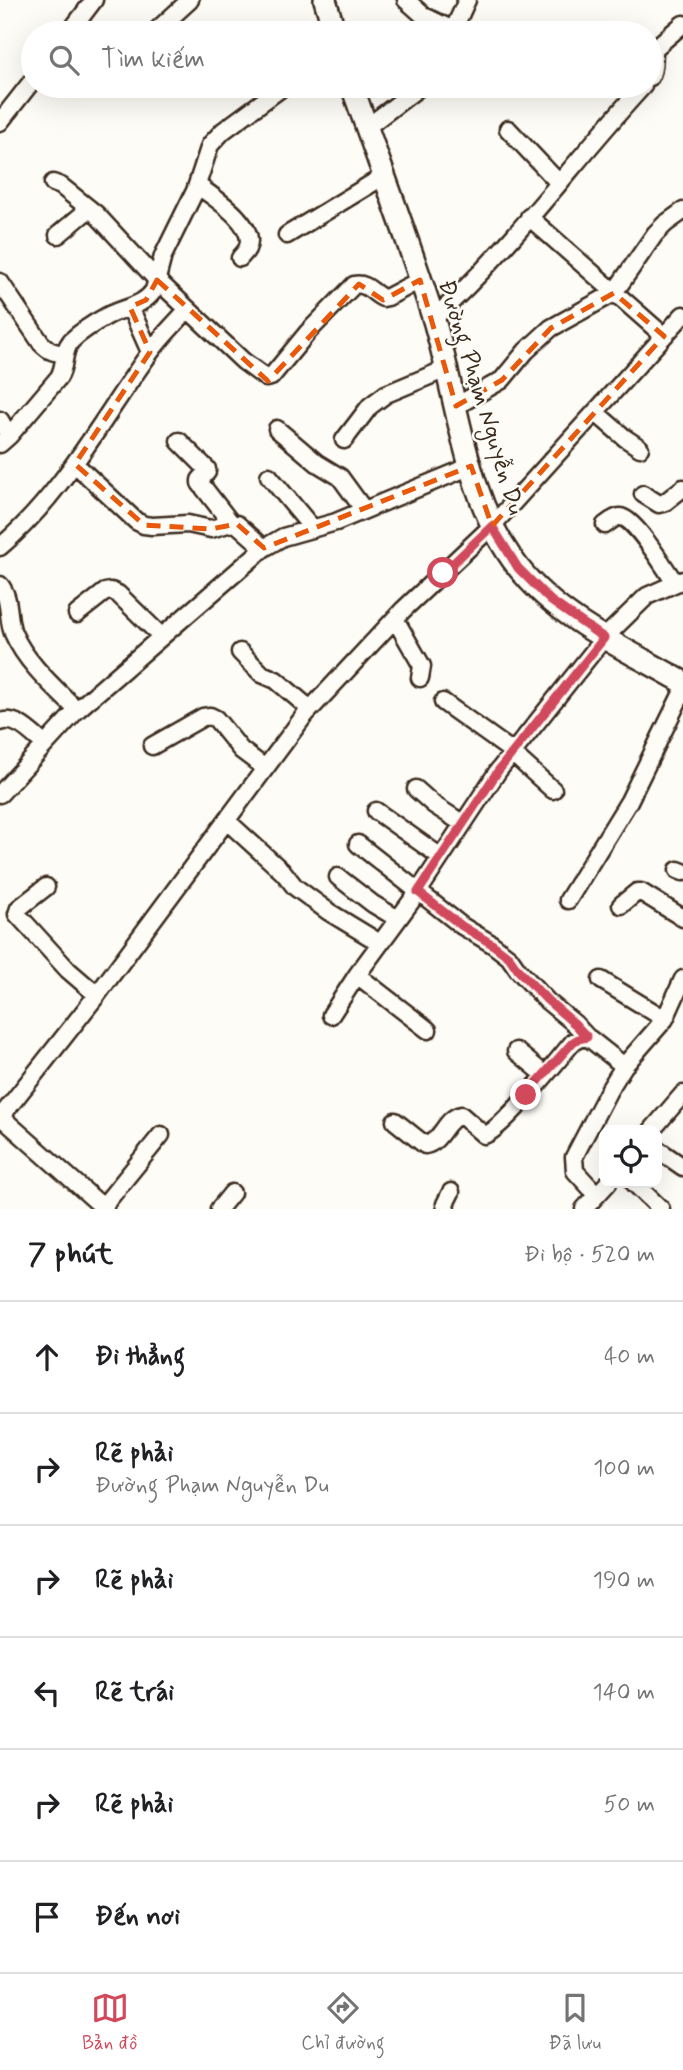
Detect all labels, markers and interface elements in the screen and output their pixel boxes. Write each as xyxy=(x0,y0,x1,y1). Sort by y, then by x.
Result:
search box xyxy=(21,21,662,98)
icon: search xyxy=(45,41,83,79)
text: Tìm kiếm xyxy=(101,43,205,77)
street label: Đường Phạm Nguyễn Du xyxy=(427,276,531,520)
route start xyxy=(427,557,458,588)
route end xyxy=(510,1079,541,1110)
map controls xyxy=(599,1125,662,1188)
button: locate xyxy=(599,1125,662,1188)
text: 7 phút xyxy=(28,1235,113,1274)
text: Đi bộ · 520 m xyxy=(524,1240,655,1270)
icon: ahead xyxy=(28,1338,66,1376)
text: Đi thẳng xyxy=(95,1340,185,1374)
text: 40 m xyxy=(604,1342,655,1372)
text: Rẽ phải xyxy=(95,1437,173,1471)
icon: right xyxy=(28,1450,66,1488)
text: 100 m xyxy=(593,1454,655,1484)
text: Đường Phạm Nguyễn Du xyxy=(95,1471,329,1501)
icon: right xyxy=(28,1562,66,1600)
text: Rẽ phải xyxy=(95,1564,173,1598)
text: 190 m xyxy=(593,1566,655,1596)
icon: left xyxy=(28,1674,66,1712)
text: Rẽ trái xyxy=(95,1676,174,1710)
text: 140 m xyxy=(592,1678,655,1708)
icon: right xyxy=(28,1786,66,1824)
text: Rẽ phải xyxy=(95,1788,173,1822)
text: 50 m xyxy=(604,1790,655,1820)
icon: arrive xyxy=(28,1898,66,1936)
text: Đến nơi xyxy=(95,1900,180,1934)
tab: Bản đồ xyxy=(82,1989,137,2056)
tab: Chỉ đường xyxy=(301,1989,385,2056)
tab: Đã lưu xyxy=(549,1989,601,2056)

